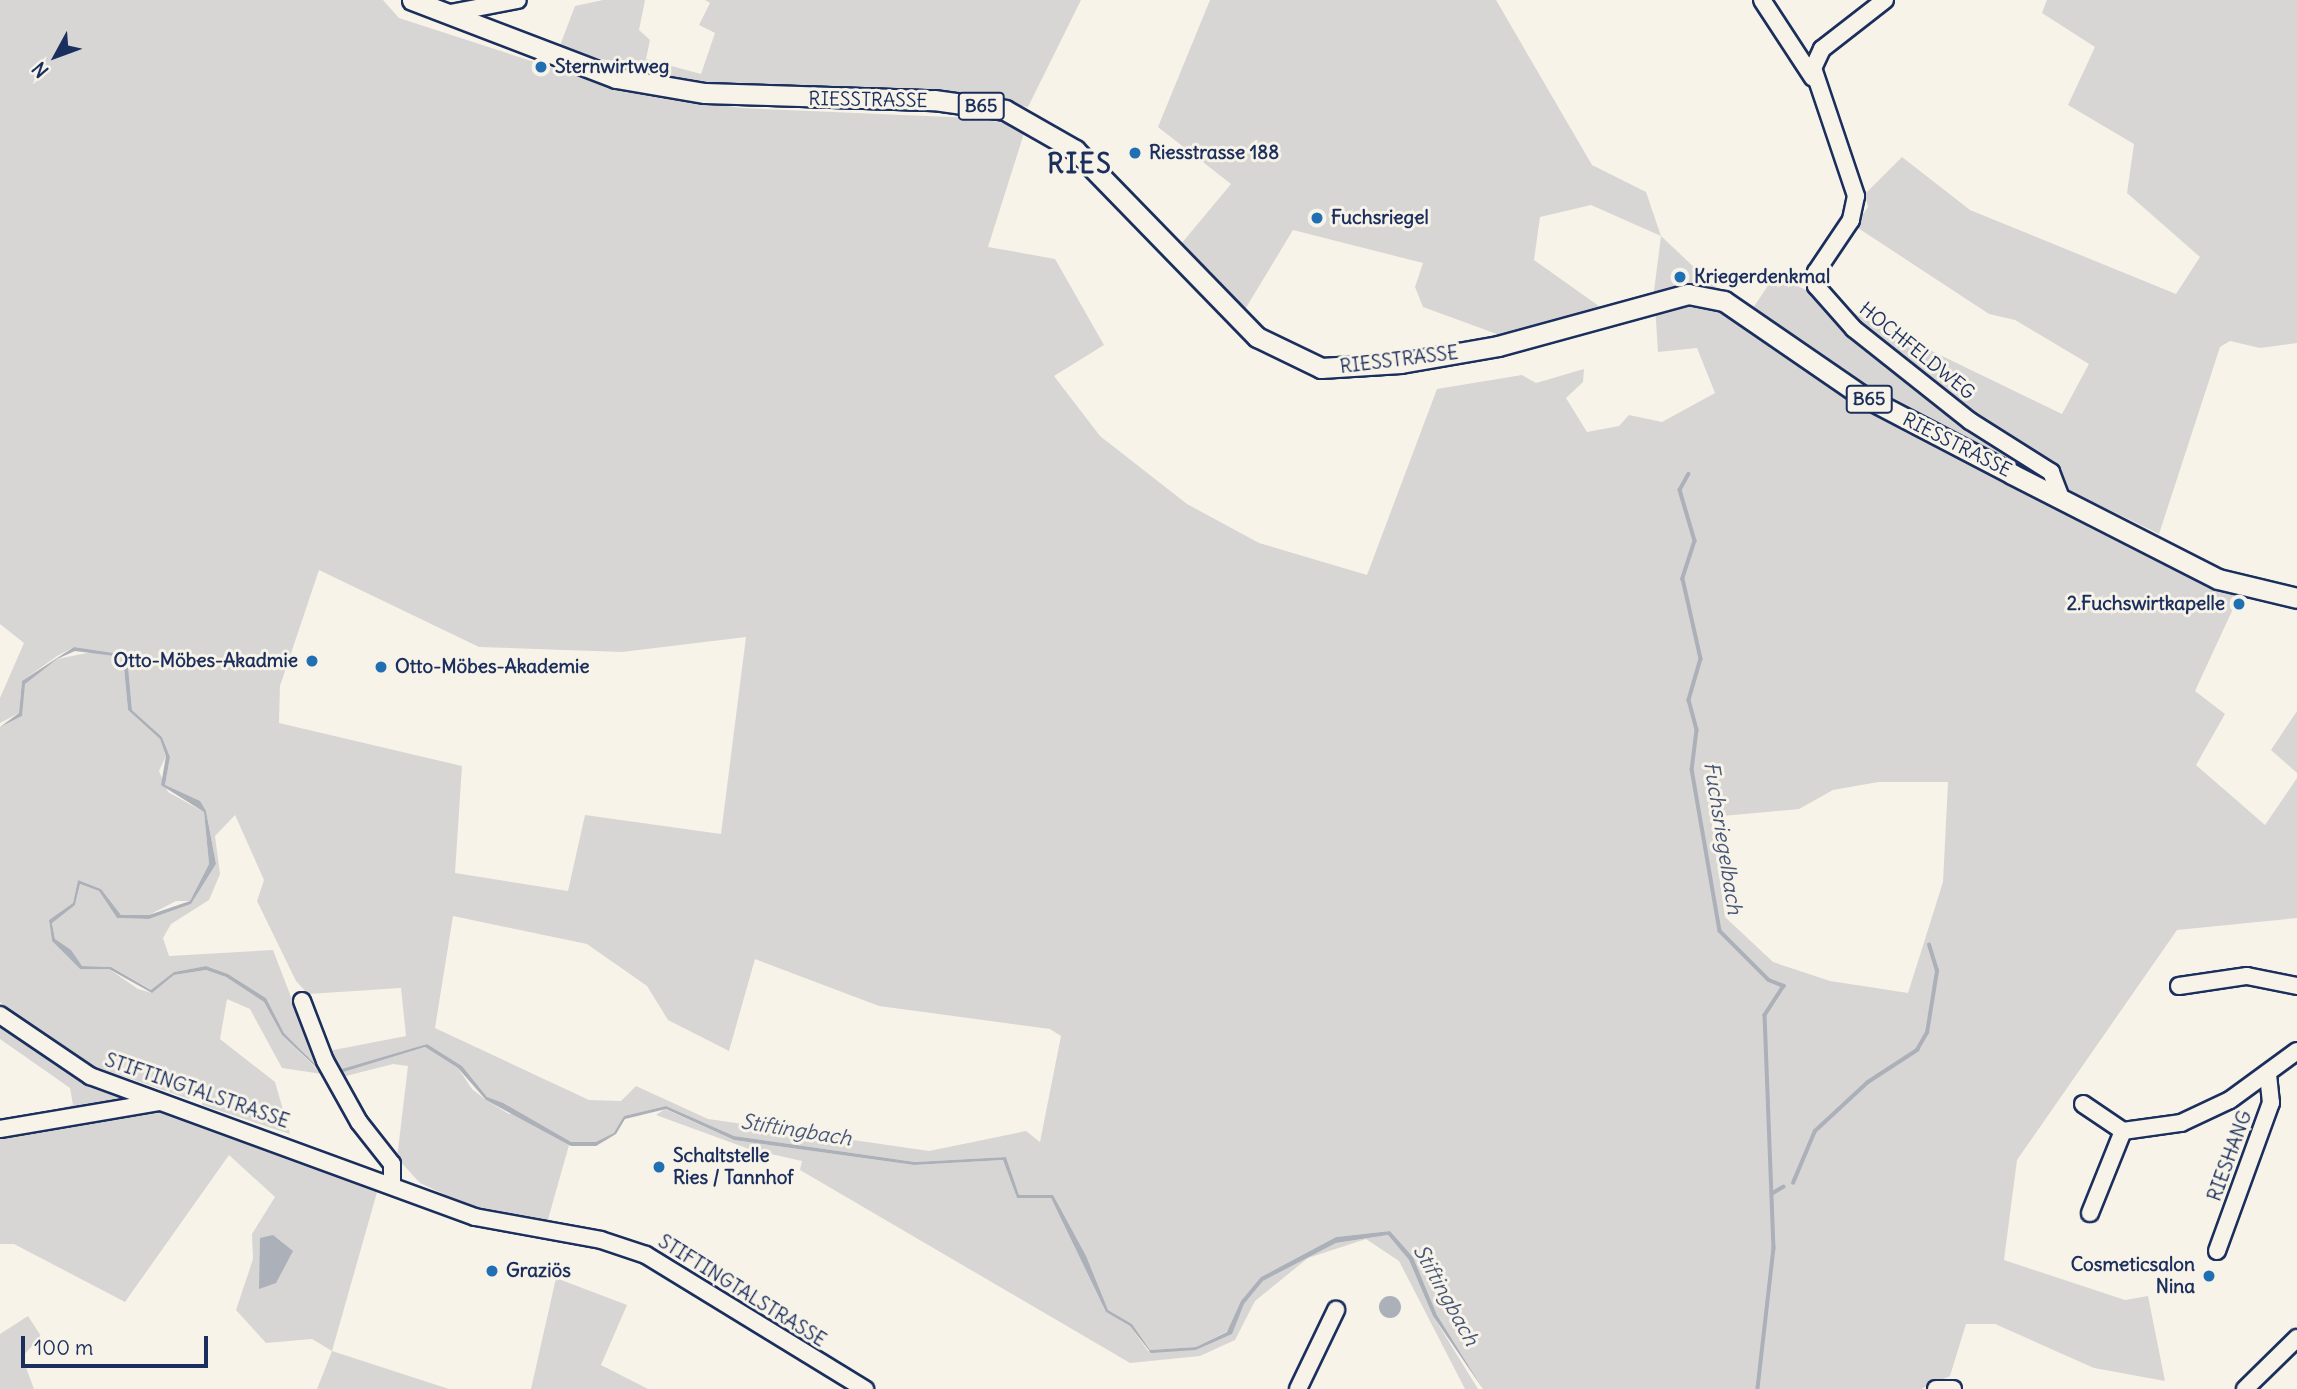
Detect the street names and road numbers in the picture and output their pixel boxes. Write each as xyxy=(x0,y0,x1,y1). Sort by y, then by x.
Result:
street label: RIESSTRASSE xyxy=(808,88,928,112)
road number: B65 xyxy=(956,92,1006,120)
street label: HOCHFELDWEG xyxy=(1855,298,1979,404)
street label: RIESSTRASSE xyxy=(1339,341,1459,379)
road number: B65 xyxy=(1844,384,1894,414)
street label: RIESSTRASSE xyxy=(1899,408,2015,482)
street label: STIFTINGTALSTRASSE xyxy=(102,1049,292,1133)
street label: RIESHANG xyxy=(2203,1108,2257,1204)
street label: STIFTINGTALSTRASSE xyxy=(654,1230,830,1352)

